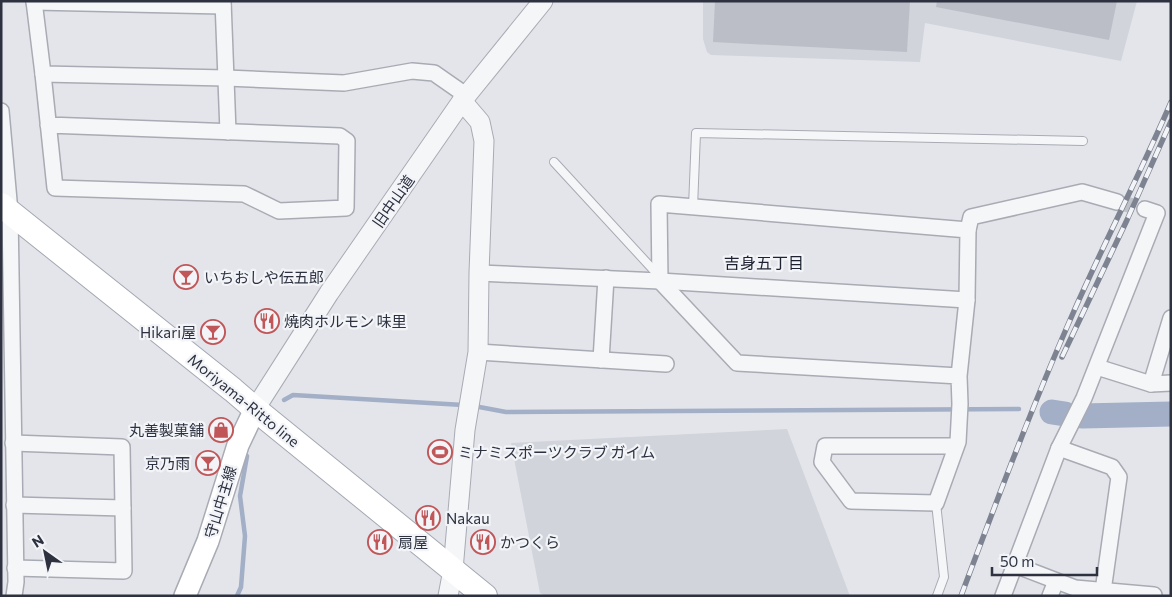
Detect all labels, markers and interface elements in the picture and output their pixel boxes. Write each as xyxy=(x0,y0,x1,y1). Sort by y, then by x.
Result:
street label: 旧中山道 xyxy=(368,171,418,231)
district label: 吉身五丁目 xyxy=(724,253,804,272)
bar icon: いちおしや伝五郎 xyxy=(173,264,199,290)
place label: いちおしや伝五郎 xyxy=(204,268,324,286)
restaurant icon: 焼肉ホルモン 味里 xyxy=(254,308,280,334)
place label: 焼肉ホルモン 味里 xyxy=(284,312,407,330)
bar icon: Hikari屋 xyxy=(200,319,226,345)
place label: Hikari屋 xyxy=(140,323,196,341)
street label: Moriyama-Ritto line xyxy=(185,350,303,450)
shop icon: 丸善製菓舗 xyxy=(208,417,234,443)
place label: 丸善製菓舗 xyxy=(129,421,204,439)
sports icon: ミナミスポーツクラブ ガイム xyxy=(427,439,453,465)
place label: ミナミスポーツクラブ ガイム xyxy=(458,443,655,461)
bar icon: 京乃雨 xyxy=(195,450,221,476)
place label: 京乃雨 xyxy=(145,454,190,472)
street label: 守山中主線 xyxy=(200,463,240,541)
restaurant icon: Nakau xyxy=(415,505,441,531)
place label: Nakau xyxy=(446,509,490,527)
north arrow xyxy=(20,527,70,577)
restaurant icon: 扇屋 xyxy=(367,529,393,555)
restaurant icon: かつくら xyxy=(470,529,496,555)
text: N xyxy=(29,531,47,551)
place label: 扇屋 xyxy=(398,533,428,551)
place label: かつくら xyxy=(500,533,560,551)
scale bar xyxy=(992,544,1097,576)
text: 50 m xyxy=(1000,552,1034,570)

